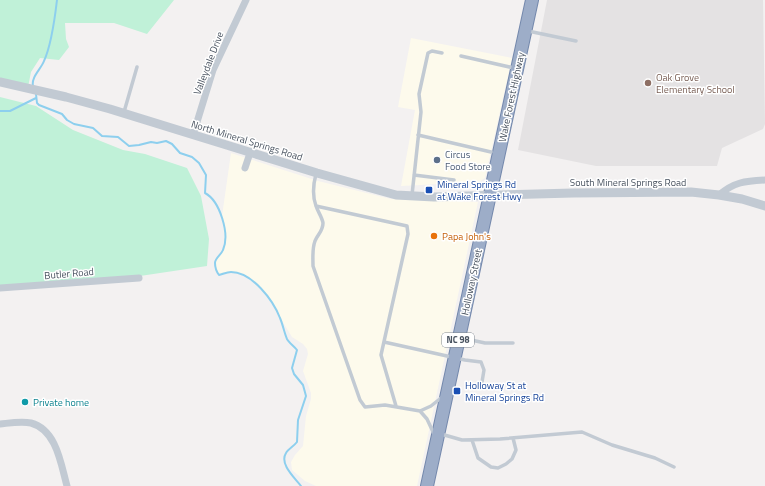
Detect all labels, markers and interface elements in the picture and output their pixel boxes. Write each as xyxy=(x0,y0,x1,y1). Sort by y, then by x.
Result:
street label: Valleydale Drive xyxy=(190,29,227,97)
street label: Wake Forest Highway xyxy=(495,51,528,143)
place label: Oak Grove Elementary School xyxy=(656,70,735,97)
marker: Oak Grove Elementary School xyxy=(643,78,653,88)
street label: North Mineral Springs Road xyxy=(189,116,304,165)
place label: Circus Food Store xyxy=(445,147,491,174)
marker: Circus Food Store xyxy=(432,155,442,165)
street label: South Mineral Springs Road xyxy=(570,175,686,190)
place label: Mineral Springs Rd at Wake Forest Hwy xyxy=(437,177,522,204)
marker: Mineral Springs Rd at Wake Forest Hwy xyxy=(424,185,434,195)
place label: Papa John's xyxy=(442,229,491,244)
marker: Papa John's xyxy=(429,231,439,241)
street label: Holloway Street xyxy=(457,247,486,317)
street label: Butler Road xyxy=(44,264,94,283)
road number: NC 98 xyxy=(442,333,474,347)
place label: Holloway St at Mineral Springs Rd xyxy=(465,378,544,405)
marker: Holloway St at Mineral Springs Rd xyxy=(452,386,462,396)
place label: Private home xyxy=(33,395,89,410)
marker: Private home xyxy=(20,397,30,407)

